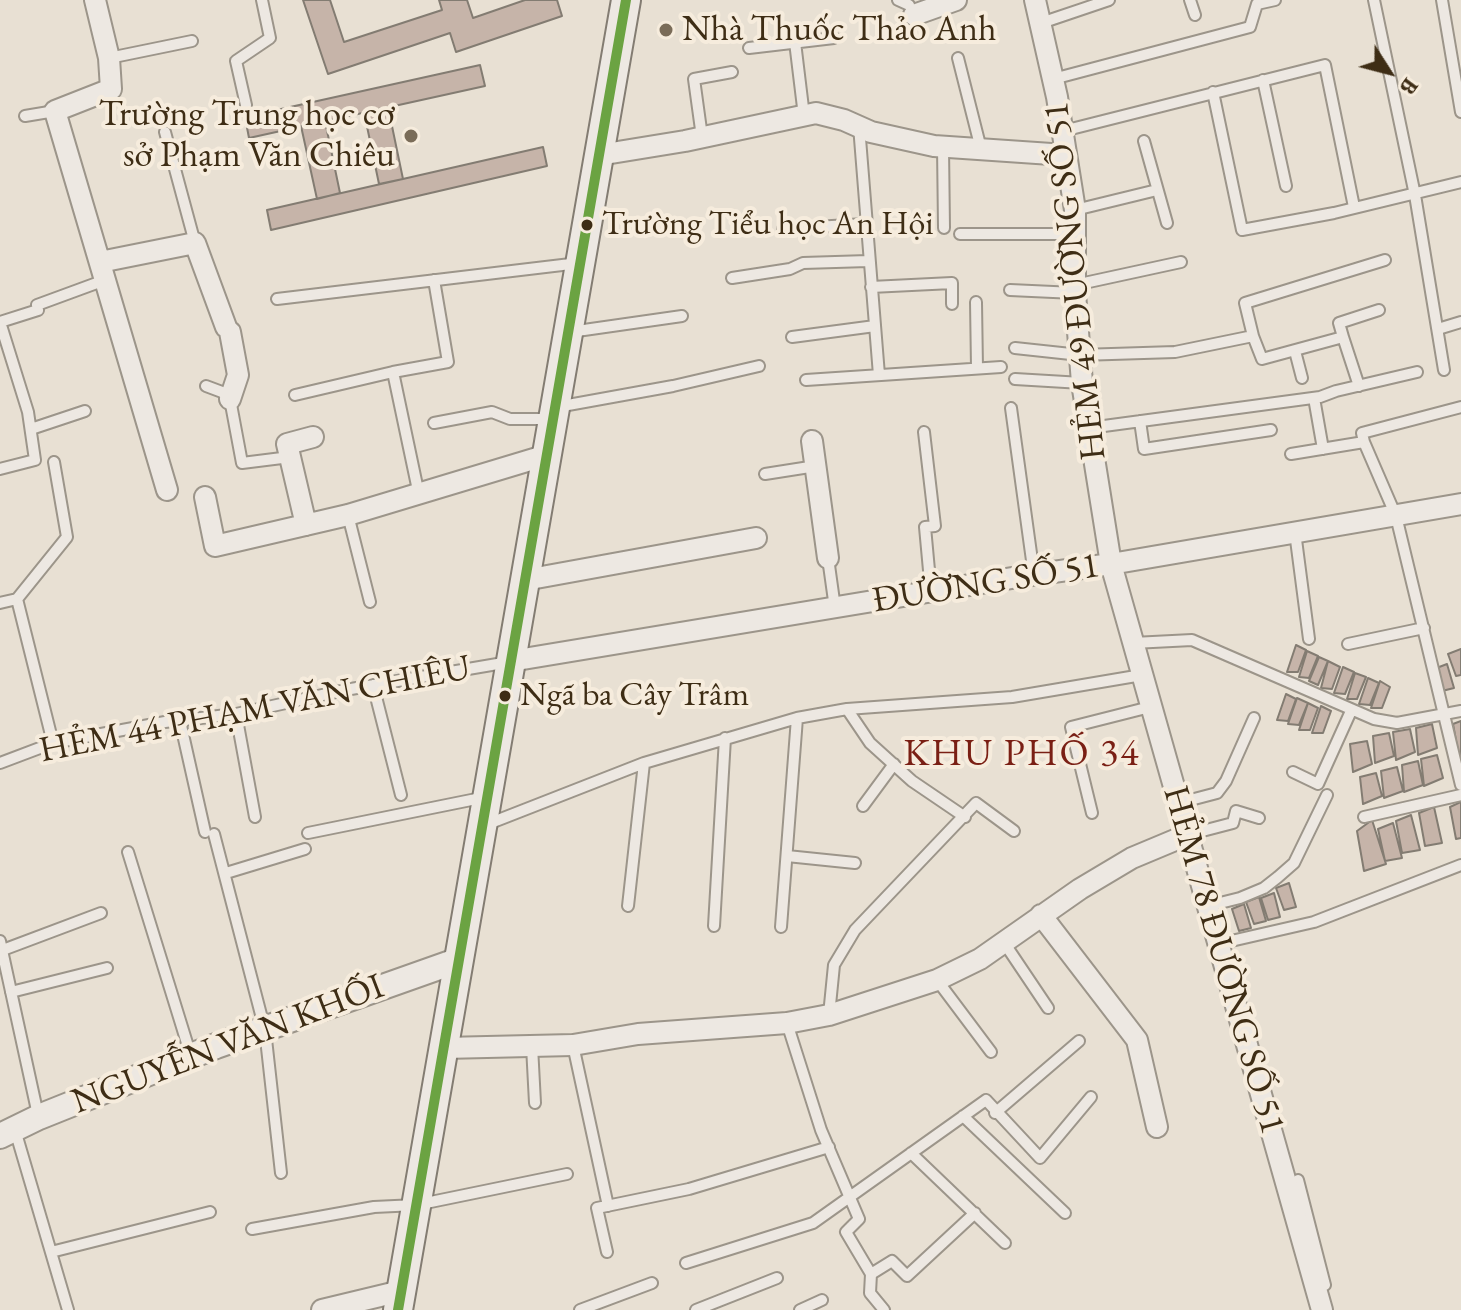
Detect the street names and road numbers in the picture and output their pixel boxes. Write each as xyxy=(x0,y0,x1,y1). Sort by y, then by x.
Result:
street label: HẺM 49 ĐƯỜNG SỐ 51 xyxy=(1036,100,1116,462)
street label: ĐƯỜNG SỐ 51 xyxy=(869,545,1103,623)
street label: HẺM 44 PHẠM VĂN CHIÊU xyxy=(36,647,474,773)
street label: HẺM 78 ĐƯỜNG SỐ 51 xyxy=(1153,781,1293,1139)
street label: NGUYỄN VĂN KHỐI xyxy=(66,966,390,1124)

